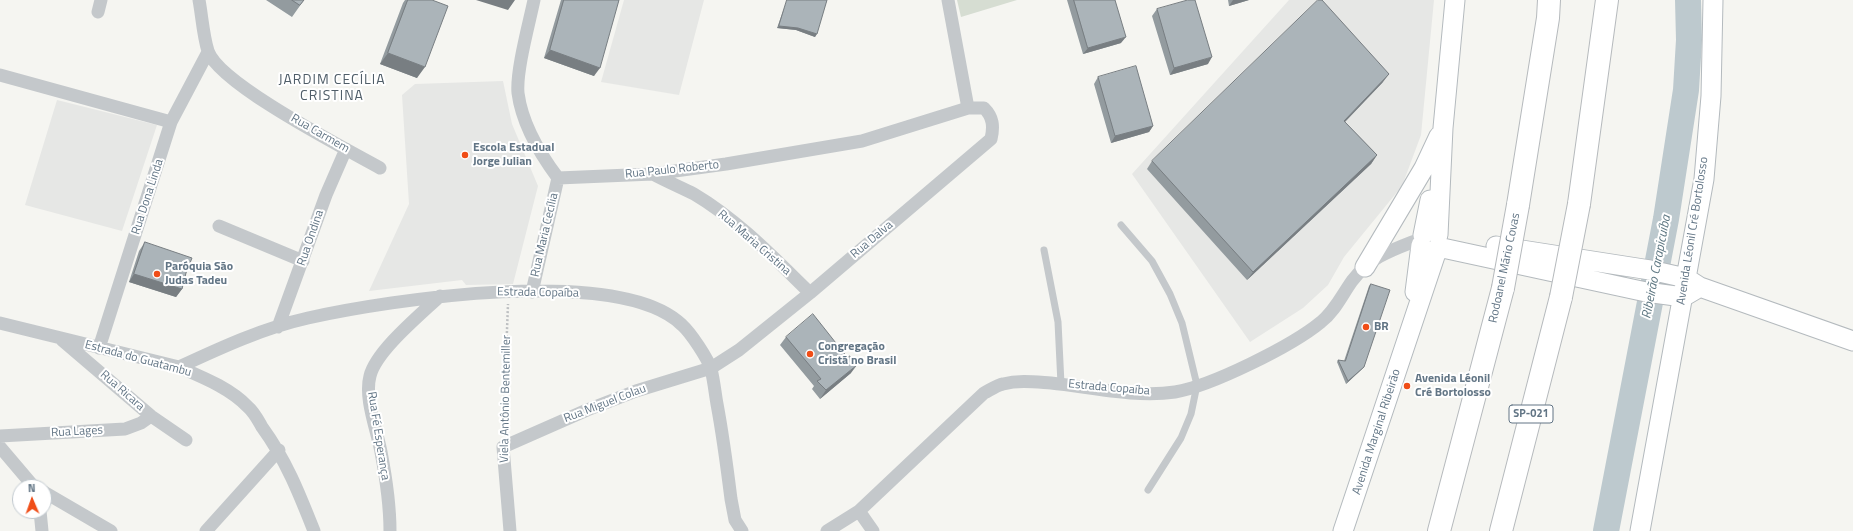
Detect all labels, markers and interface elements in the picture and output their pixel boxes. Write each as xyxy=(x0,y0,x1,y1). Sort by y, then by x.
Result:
district label: JARDIM CECÍLIA CRISTINA xyxy=(278,73,386,106)
street label: Rua Carmem xyxy=(288,111,352,157)
place label: Escola Estadual Jorge Julian xyxy=(473,141,554,169)
marker: Escola Estadual Jorge Julian xyxy=(460,150,470,160)
street label: Avenida Léonil Cré Bortolosso xyxy=(1674,156,1712,306)
street label: Rua Dona Linda xyxy=(129,157,167,237)
street label: Rua Paulo Roberto xyxy=(624,158,720,182)
street label: Rua Maria Cecília xyxy=(528,192,562,278)
street label: Rua Maria Cristina xyxy=(715,207,793,279)
street label: Rua Ondina xyxy=(295,208,327,268)
street label: Rodoanel Mário Covas xyxy=(1486,212,1524,324)
water label: Ribeirão Carapicuíba xyxy=(1639,214,1675,320)
street label: Rua Dalva xyxy=(848,218,896,262)
place label: Paróquia São Judas Tadeu xyxy=(165,260,233,288)
marker: Paróquia São Judas Tadeu xyxy=(152,269,162,279)
street label: Estrada Copaíba xyxy=(497,285,579,301)
place label: BR xyxy=(1374,320,1389,334)
marker: BR xyxy=(1361,322,1371,332)
street label: Viela Antônio Bentemiller xyxy=(498,335,514,463)
street label: Estrada do Guatambu xyxy=(83,338,193,380)
place label: Congregação Cristã no Brasil xyxy=(818,340,896,368)
marker: Congregação Cristã no Brasil xyxy=(805,349,815,359)
street label: Avenida Marginal Ribeirão xyxy=(1350,367,1404,497)
street label: Rua Ricara xyxy=(97,368,147,414)
place label: Avenida Léonil Cré Bortolosso xyxy=(1415,372,1491,400)
street label: Estrada Copaíba xyxy=(1068,377,1150,399)
marker: Avenida Léonil Cré Bortolosso xyxy=(1402,381,1412,391)
street label: Rua Miguel Colau xyxy=(562,382,648,426)
street label: Rua Fé Esperança xyxy=(364,391,392,481)
road number: SP-021 xyxy=(1509,405,1553,423)
street label: Rua Lages xyxy=(51,423,103,441)
north arrow xyxy=(12,479,52,519)
text: N xyxy=(28,480,36,496)

